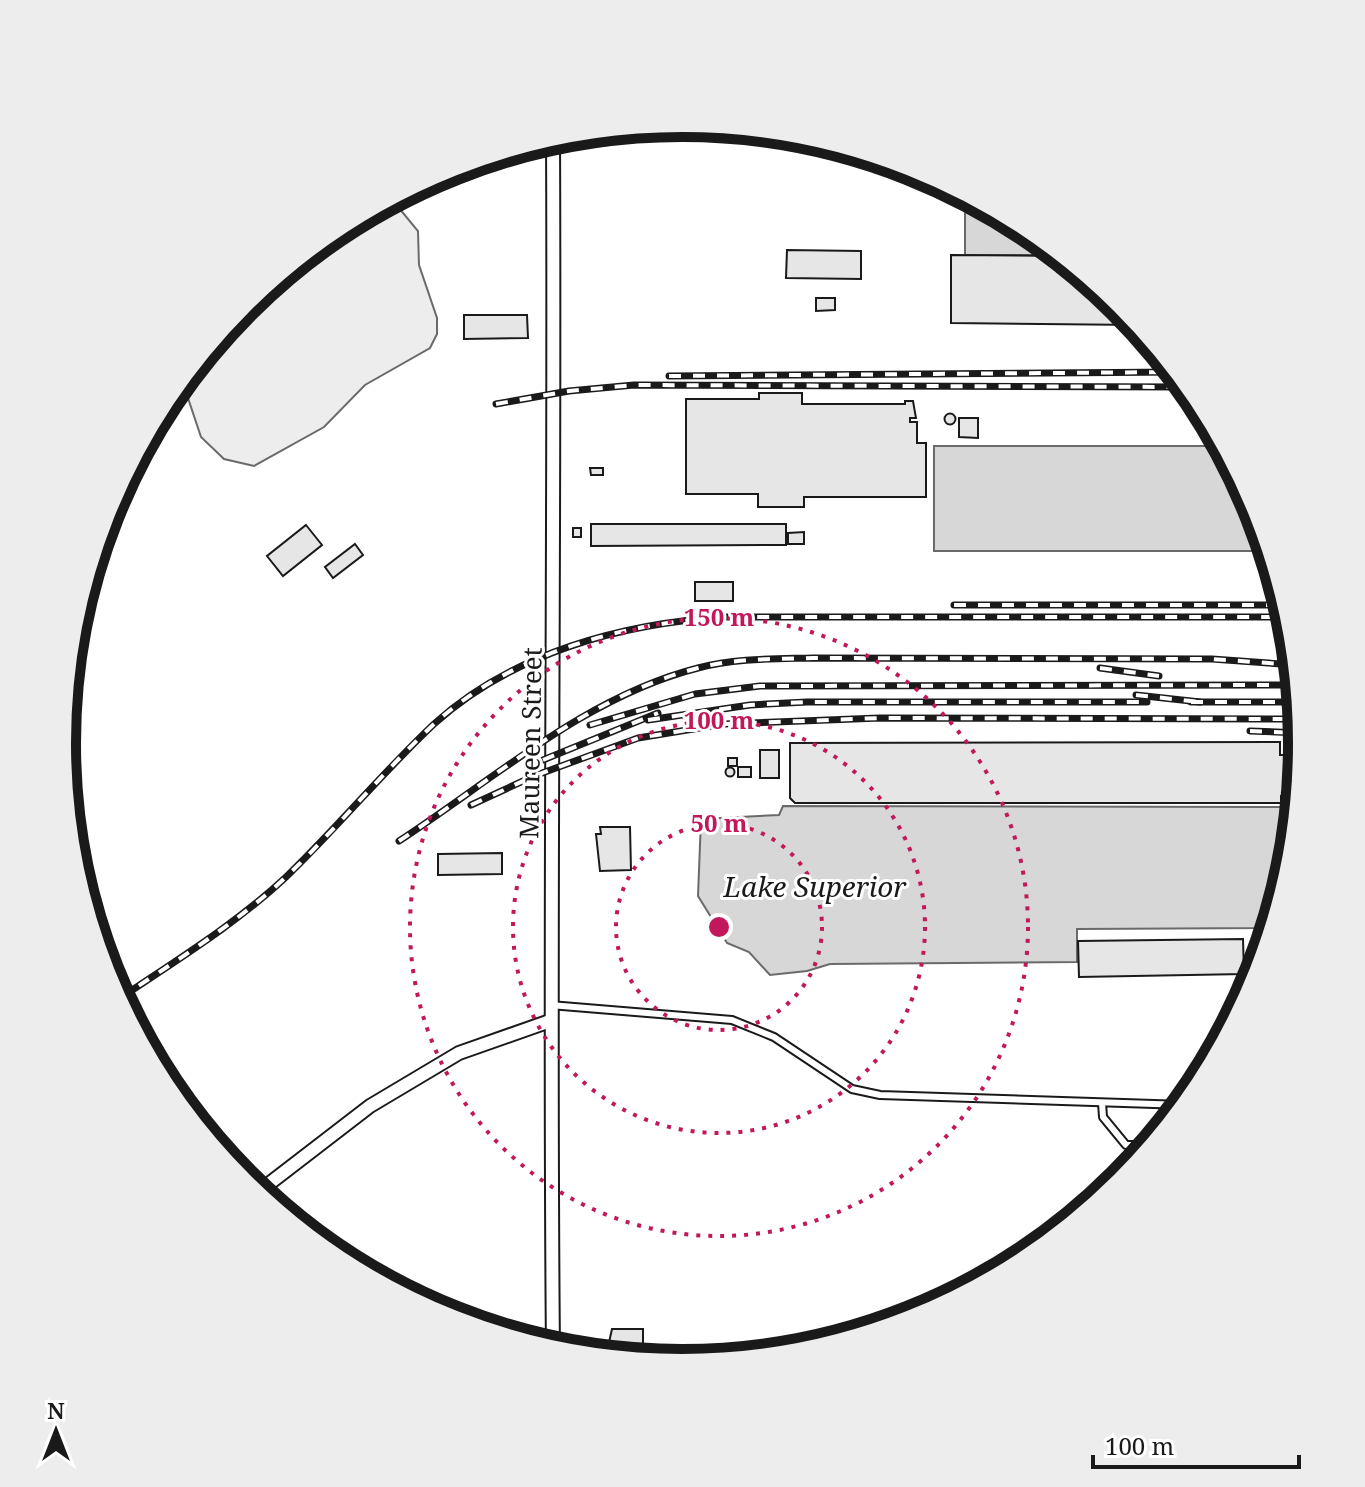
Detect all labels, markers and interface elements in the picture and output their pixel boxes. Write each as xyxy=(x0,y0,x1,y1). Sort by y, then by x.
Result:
text: 150 m xyxy=(684,600,755,633)
street label: Maureen Street xyxy=(510,647,550,839)
text: 100 m xyxy=(684,703,755,736)
text: 50 m xyxy=(690,806,748,839)
water label: Lake Superior xyxy=(723,867,907,905)
centre of rings xyxy=(705,913,733,941)
north arrow xyxy=(16,1391,96,1471)
text: N xyxy=(47,1395,65,1425)
scale bar xyxy=(1093,1419,1299,1469)
text: 100 m xyxy=(1105,1429,1174,1462)

